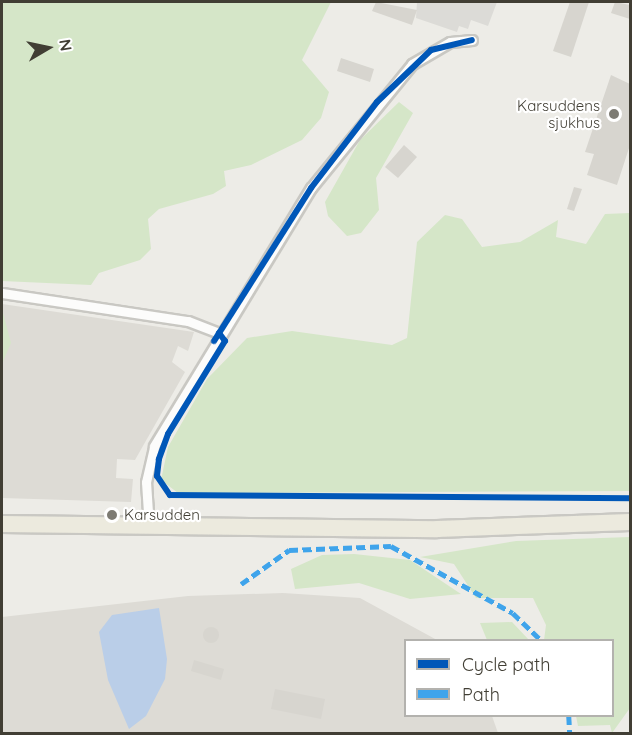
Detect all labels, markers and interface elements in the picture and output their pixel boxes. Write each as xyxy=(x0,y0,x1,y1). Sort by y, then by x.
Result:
north arrow xyxy=(18,18,78,78)
text: N xyxy=(55,38,77,53)
place label: Karsuddens sjukhus xyxy=(517,96,600,131)
marker: Karsuddens sjukhus xyxy=(605,105,623,123)
place label: Karsudden xyxy=(124,506,200,524)
marker: Karsudden xyxy=(105,508,119,522)
legend xyxy=(404,639,614,717)
text: Cycle path xyxy=(462,653,550,676)
text: Path xyxy=(462,683,500,706)

